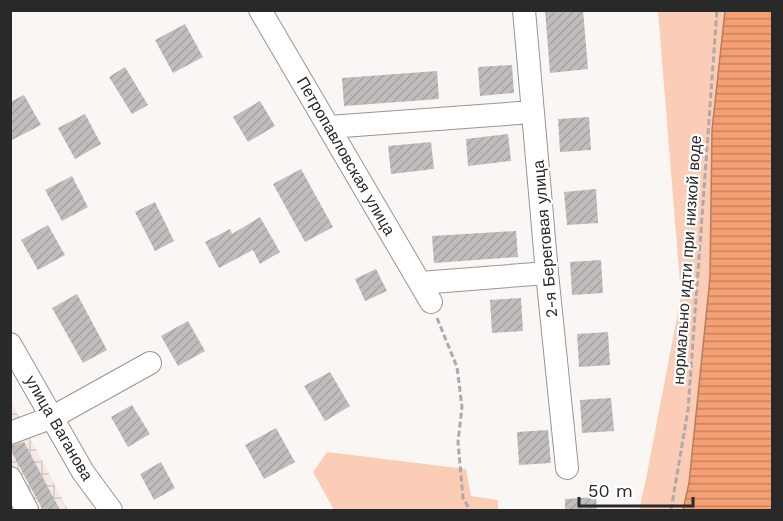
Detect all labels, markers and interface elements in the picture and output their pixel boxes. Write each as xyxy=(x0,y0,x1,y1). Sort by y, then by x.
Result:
street label: Петропавловская улица xyxy=(293,73,399,239)
street label: нормально идти при низкой воде xyxy=(669,135,705,385)
street label: 2-я Береговая улица xyxy=(529,159,561,319)
street label: улица Ваганова xyxy=(21,372,97,484)
scale bar xyxy=(579,470,693,508)
text: 50 m xyxy=(588,480,633,501)

